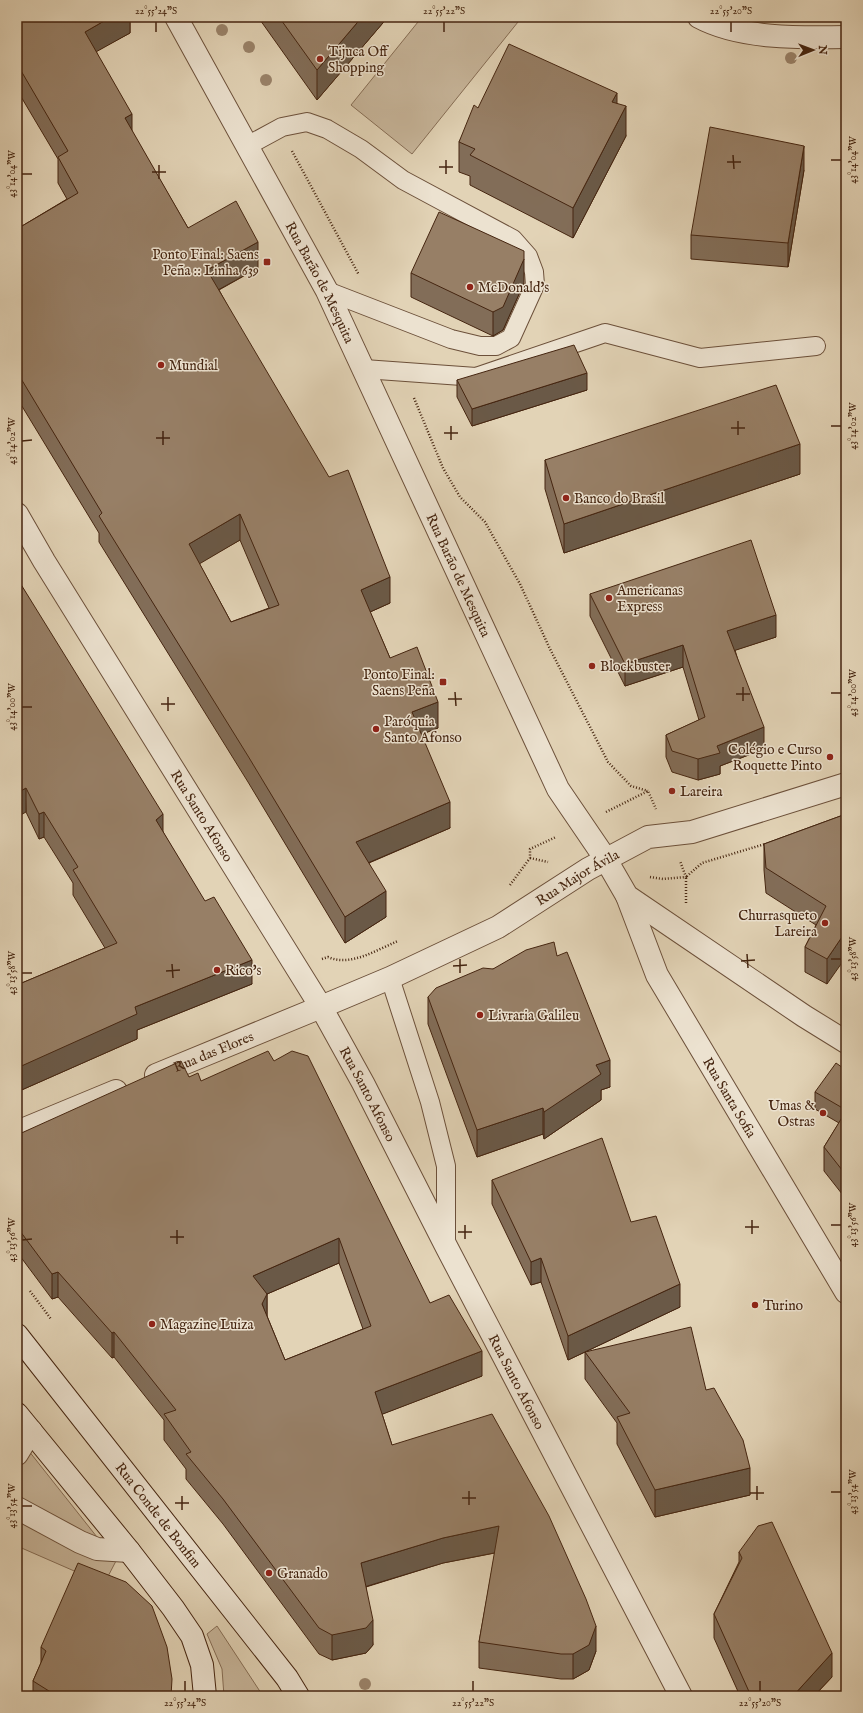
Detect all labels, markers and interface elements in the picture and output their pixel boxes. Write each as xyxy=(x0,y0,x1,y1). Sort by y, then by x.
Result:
text: 22°55'24"S xyxy=(135,5,177,18)
text: 22°55'22"S xyxy=(423,5,465,18)
text: 22°55'20"S xyxy=(710,5,752,18)
north arrow xyxy=(793,30,833,70)
place label: Tijuca Off Shopping xyxy=(328,43,389,77)
text: N xyxy=(815,44,829,55)
marker: Tijuca Off Shopping xyxy=(315,54,325,64)
text: 43°14'04"W xyxy=(847,136,860,184)
text: 43°14'04"W xyxy=(6,150,19,198)
street label: Rua Barão de Mesquita xyxy=(281,219,358,347)
place label: Ponto Final: Saens Peña :: Linha 639 xyxy=(152,246,259,280)
marker: Ponto Final: Saens Peña :: Linha 639 xyxy=(262,257,272,267)
place label: McDonald's xyxy=(478,279,549,297)
marker: McDonald's xyxy=(465,282,475,292)
place label: Mundial xyxy=(169,357,218,375)
marker: Mundial xyxy=(156,360,166,370)
text: 43°14'02"W xyxy=(847,402,860,450)
text: 43°14'02"W xyxy=(6,417,19,465)
place label: Banco do Brasil xyxy=(574,490,665,508)
marker: Banco do Brasil xyxy=(561,493,571,503)
street label: Rua Barão de Mesquita xyxy=(421,511,495,641)
place label: Americanas Express xyxy=(616,582,683,616)
marker: Americanas Express xyxy=(604,593,614,603)
place label: Blockbuster xyxy=(600,658,670,676)
marker: Blockbuster xyxy=(587,661,597,671)
place label: Ponto Final: Saens Peña xyxy=(363,666,436,700)
text: 43°14'00"W xyxy=(847,669,860,717)
marker: Ponto Final: Saens Peña xyxy=(438,677,448,687)
text: 43°14'00"W xyxy=(6,683,19,731)
place label: Paróquia Santo Afonso xyxy=(384,713,462,747)
marker: Paróquia Santo Afonso xyxy=(371,724,381,734)
place label: Colégio e Curso Roquette Pinto xyxy=(728,741,822,775)
marker: Colégio e Curso Roquette Pinto xyxy=(825,752,835,762)
street label: Rua Santo Afonso xyxy=(166,767,237,866)
place label: Lareira xyxy=(680,783,723,801)
marker: Lareira xyxy=(667,786,677,796)
street label: Rua Major Ávila xyxy=(533,846,623,910)
place label: Churrasqueto Lareira xyxy=(738,907,818,941)
marker: Churrasqueto Lareira xyxy=(820,918,830,928)
text: 43°13'58"W xyxy=(847,937,860,981)
text: 43°13'58"W xyxy=(6,951,19,995)
place label: Rico's xyxy=(225,962,262,980)
marker: Rico's xyxy=(212,965,222,975)
place label: Livraria Galileu xyxy=(488,1007,579,1025)
marker: Livraria Galileu xyxy=(475,1010,485,1020)
street label: Rua das Flores xyxy=(171,1028,257,1077)
street label: Rua Santo Afonso xyxy=(335,1044,400,1145)
street label: Rua Santa Sofia xyxy=(698,1054,761,1142)
place label: Umas & Ostras xyxy=(768,1097,815,1131)
marker: Umas & Ostras xyxy=(818,1108,828,1118)
text: 43°13'56"W xyxy=(847,1202,860,1247)
text: 43°13'56"W xyxy=(6,1217,19,1262)
place label: Turino xyxy=(763,1297,804,1315)
marker: Turino xyxy=(750,1300,760,1310)
place label: Magazine Luiza xyxy=(160,1316,254,1334)
marker: Magazine Luiza xyxy=(147,1319,157,1329)
street label: Rua Santo Afonso xyxy=(484,1331,548,1433)
street label: Rua Conde de Bonfim xyxy=(111,1459,205,1572)
text: 43°13'54"W xyxy=(847,1469,860,1515)
text: 43°13'54"W xyxy=(6,1483,19,1529)
place label: Granado xyxy=(277,1565,328,1583)
marker: Granado xyxy=(264,1568,274,1578)
text: 22°55'24"S xyxy=(164,1697,206,1710)
text: 22°55'22"S xyxy=(452,1697,494,1710)
text: 22°55'20"S xyxy=(739,1697,781,1710)

